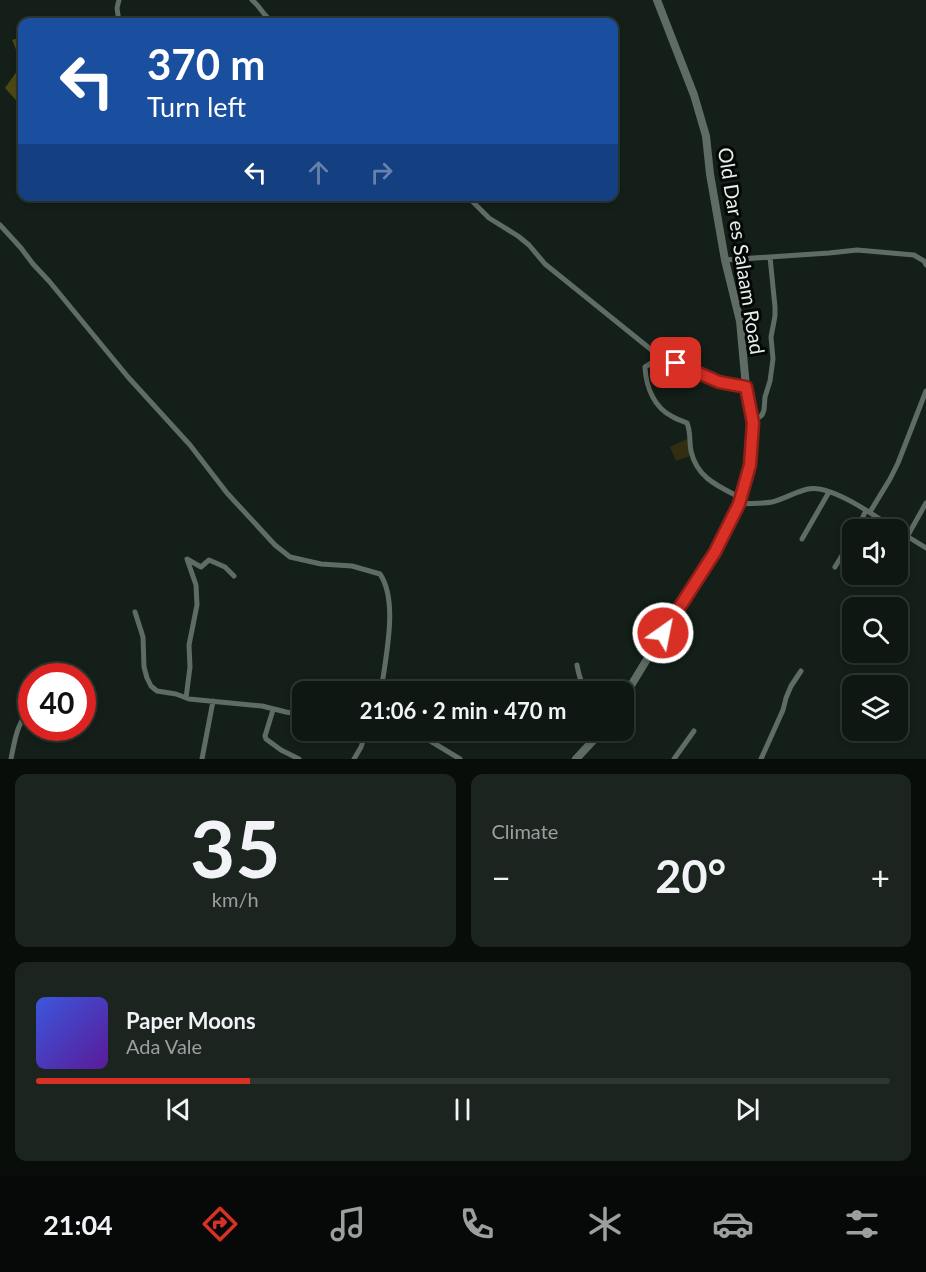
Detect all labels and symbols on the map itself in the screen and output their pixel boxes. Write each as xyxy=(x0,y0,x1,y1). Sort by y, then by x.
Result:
street label: Old Dar es Salaam Road xyxy=(714,146,770,356)
pin xyxy=(650,337,701,388)
position arrow xyxy=(631,601,695,665)
speed limit sign: 40 xyxy=(18,663,96,741)

